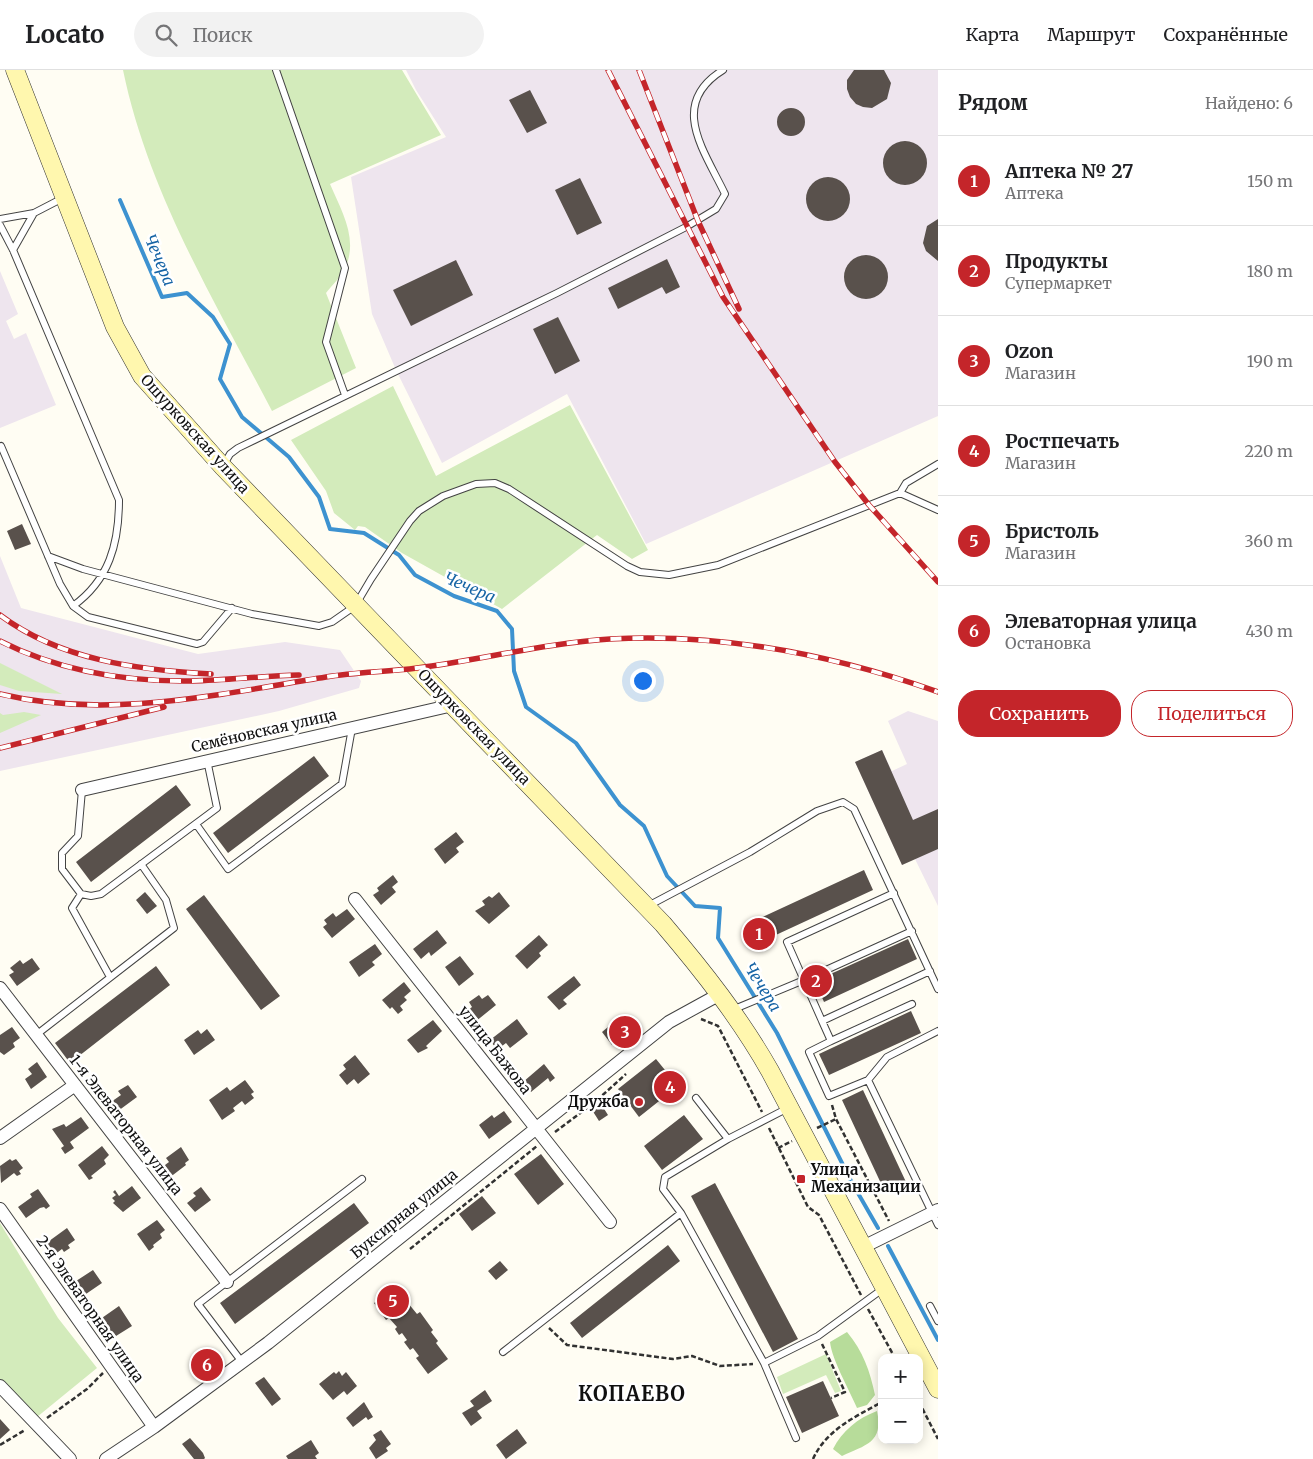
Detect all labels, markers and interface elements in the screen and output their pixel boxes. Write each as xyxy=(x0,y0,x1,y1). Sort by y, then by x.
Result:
search box xyxy=(134,12,484,57)
text: Locato xyxy=(25,19,104,50)
icon: search xyxy=(152,21,180,49)
text: Поиск xyxy=(192,23,253,47)
text: Карта xyxy=(966,23,1019,46)
text: Маршрут xyxy=(1047,23,1135,46)
text: Сохранённые xyxy=(1163,23,1288,46)
text: Рядом xyxy=(958,89,1028,116)
text: Найдено: 6 xyxy=(1205,93,1293,113)
text: Аптека № 27 xyxy=(1005,159,1133,183)
text: 1 xyxy=(970,171,978,191)
text: 150 m xyxy=(1247,171,1293,191)
text: Аптека xyxy=(1005,183,1064,203)
water label: Чечера xyxy=(140,231,180,289)
text: Продукты xyxy=(1005,249,1108,273)
text: 2 xyxy=(969,261,979,281)
text: 180 m xyxy=(1247,261,1293,281)
text: Супермаркет xyxy=(1005,273,1112,293)
text: Ozon xyxy=(1005,339,1054,363)
text: 3 xyxy=(969,351,979,371)
text: 190 m xyxy=(1247,351,1293,371)
text: Магазин xyxy=(1005,363,1076,383)
street label: Ошурковская улица xyxy=(137,370,254,497)
text: Ростпечать xyxy=(1005,429,1119,453)
text: 4 xyxy=(969,441,979,461)
text: 220 m xyxy=(1245,441,1293,461)
text: Магазин xyxy=(1005,453,1076,473)
text: Бристоль xyxy=(1005,519,1099,543)
text: 5 xyxy=(969,531,979,551)
text: 360 m xyxy=(1244,531,1293,551)
text: Магазин xyxy=(1005,543,1076,563)
water label: Чечера xyxy=(441,567,499,607)
text: Элеваторная улица xyxy=(1005,609,1197,633)
text: 6 xyxy=(969,621,979,641)
text: 430 m xyxy=(1246,621,1293,641)
text: Остановка xyxy=(1005,633,1091,653)
street label: Ошурковская улица xyxy=(414,665,535,789)
your location xyxy=(630,668,656,694)
button: Сохранить xyxy=(958,690,1121,737)
button: Поделиться xyxy=(1131,690,1293,737)
street label: Семёновская улица xyxy=(189,705,338,756)
pin: 1 xyxy=(743,915,775,953)
water label: Чечера xyxy=(740,959,786,1015)
pin: 2 xyxy=(800,962,832,1000)
street label: улица Бажова xyxy=(455,1002,536,1098)
pin: 3 xyxy=(609,1013,641,1051)
street label: 1-я Элеваторная улица xyxy=(66,1051,187,1199)
pin: 4 xyxy=(654,1068,686,1106)
place label: Дружба xyxy=(568,1092,630,1111)
marker: Дружба xyxy=(633,1096,645,1108)
place label: Улица Механизации xyxy=(810,1160,921,1196)
street label: Буксирная улица xyxy=(346,1165,461,1262)
marker: Улица Механизации xyxy=(795,1173,807,1185)
street label: 2-я Элеваторная улица xyxy=(32,1232,148,1386)
pin: 5 xyxy=(377,1282,409,1320)
pin: 6 xyxy=(191,1346,223,1384)
map controls xyxy=(878,1354,923,1444)
button: + xyxy=(878,1354,923,1399)
district label: КОПАЕВО xyxy=(578,1381,686,1406)
button: − xyxy=(878,1399,923,1444)

